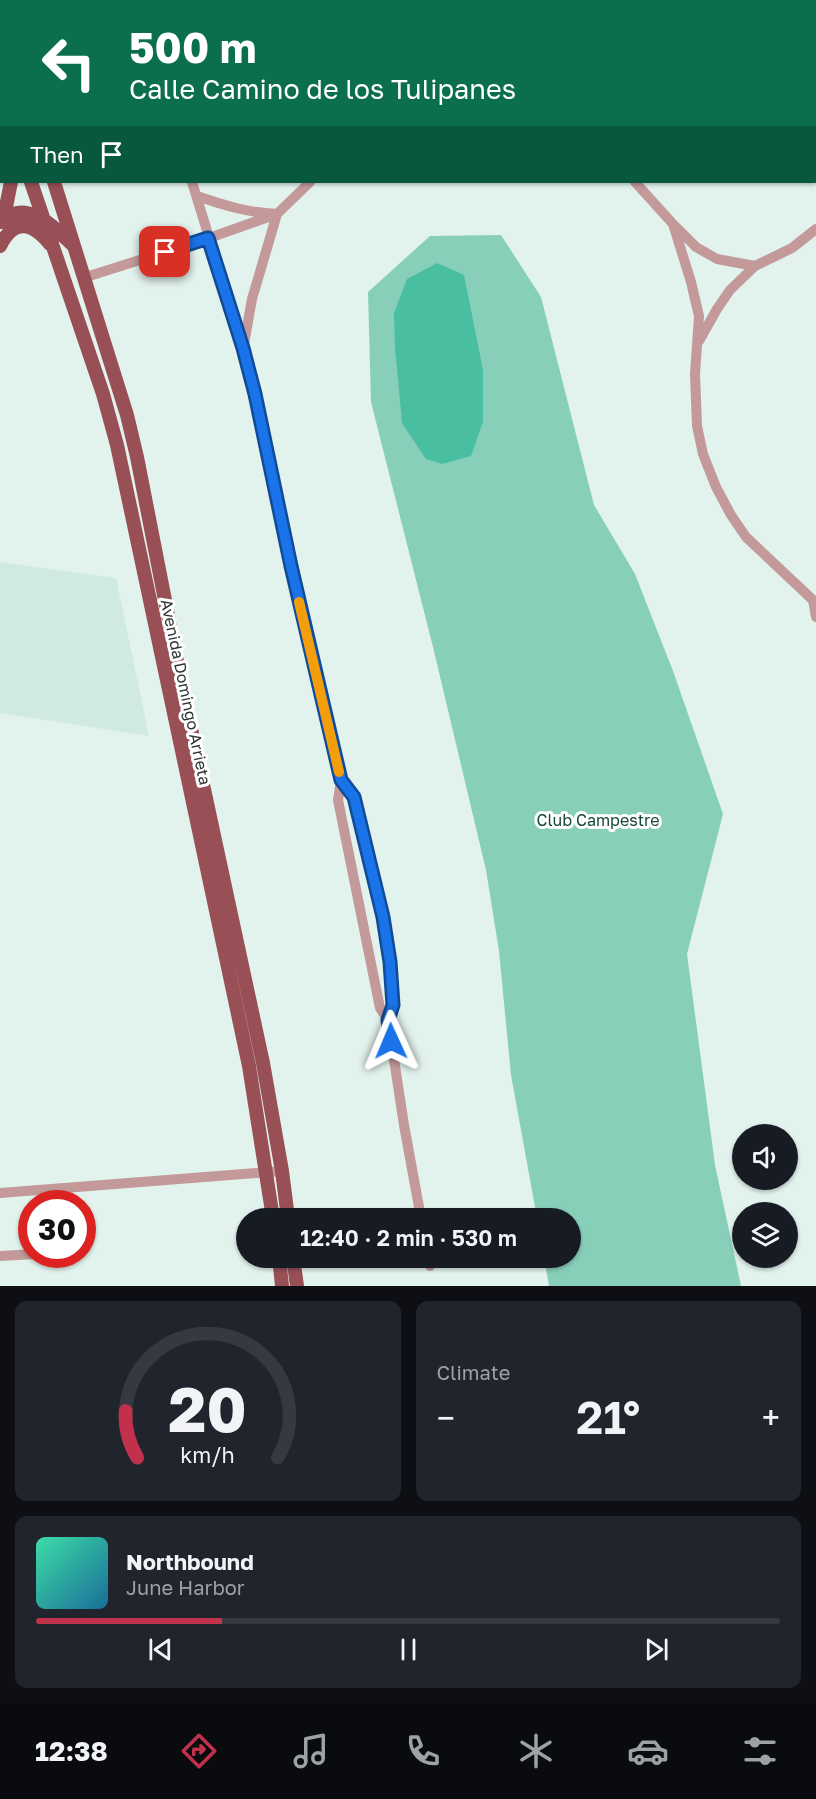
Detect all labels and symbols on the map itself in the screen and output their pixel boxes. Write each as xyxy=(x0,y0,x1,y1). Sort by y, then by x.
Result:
pin xyxy=(139,226,190,277)
street label: Avenida Domingo Arrieta xyxy=(157,597,215,787)
park label: Club Campestre xyxy=(537,810,659,830)
position arrow xyxy=(359,1009,423,1073)
speed limit sign: 30 xyxy=(18,1190,96,1268)

